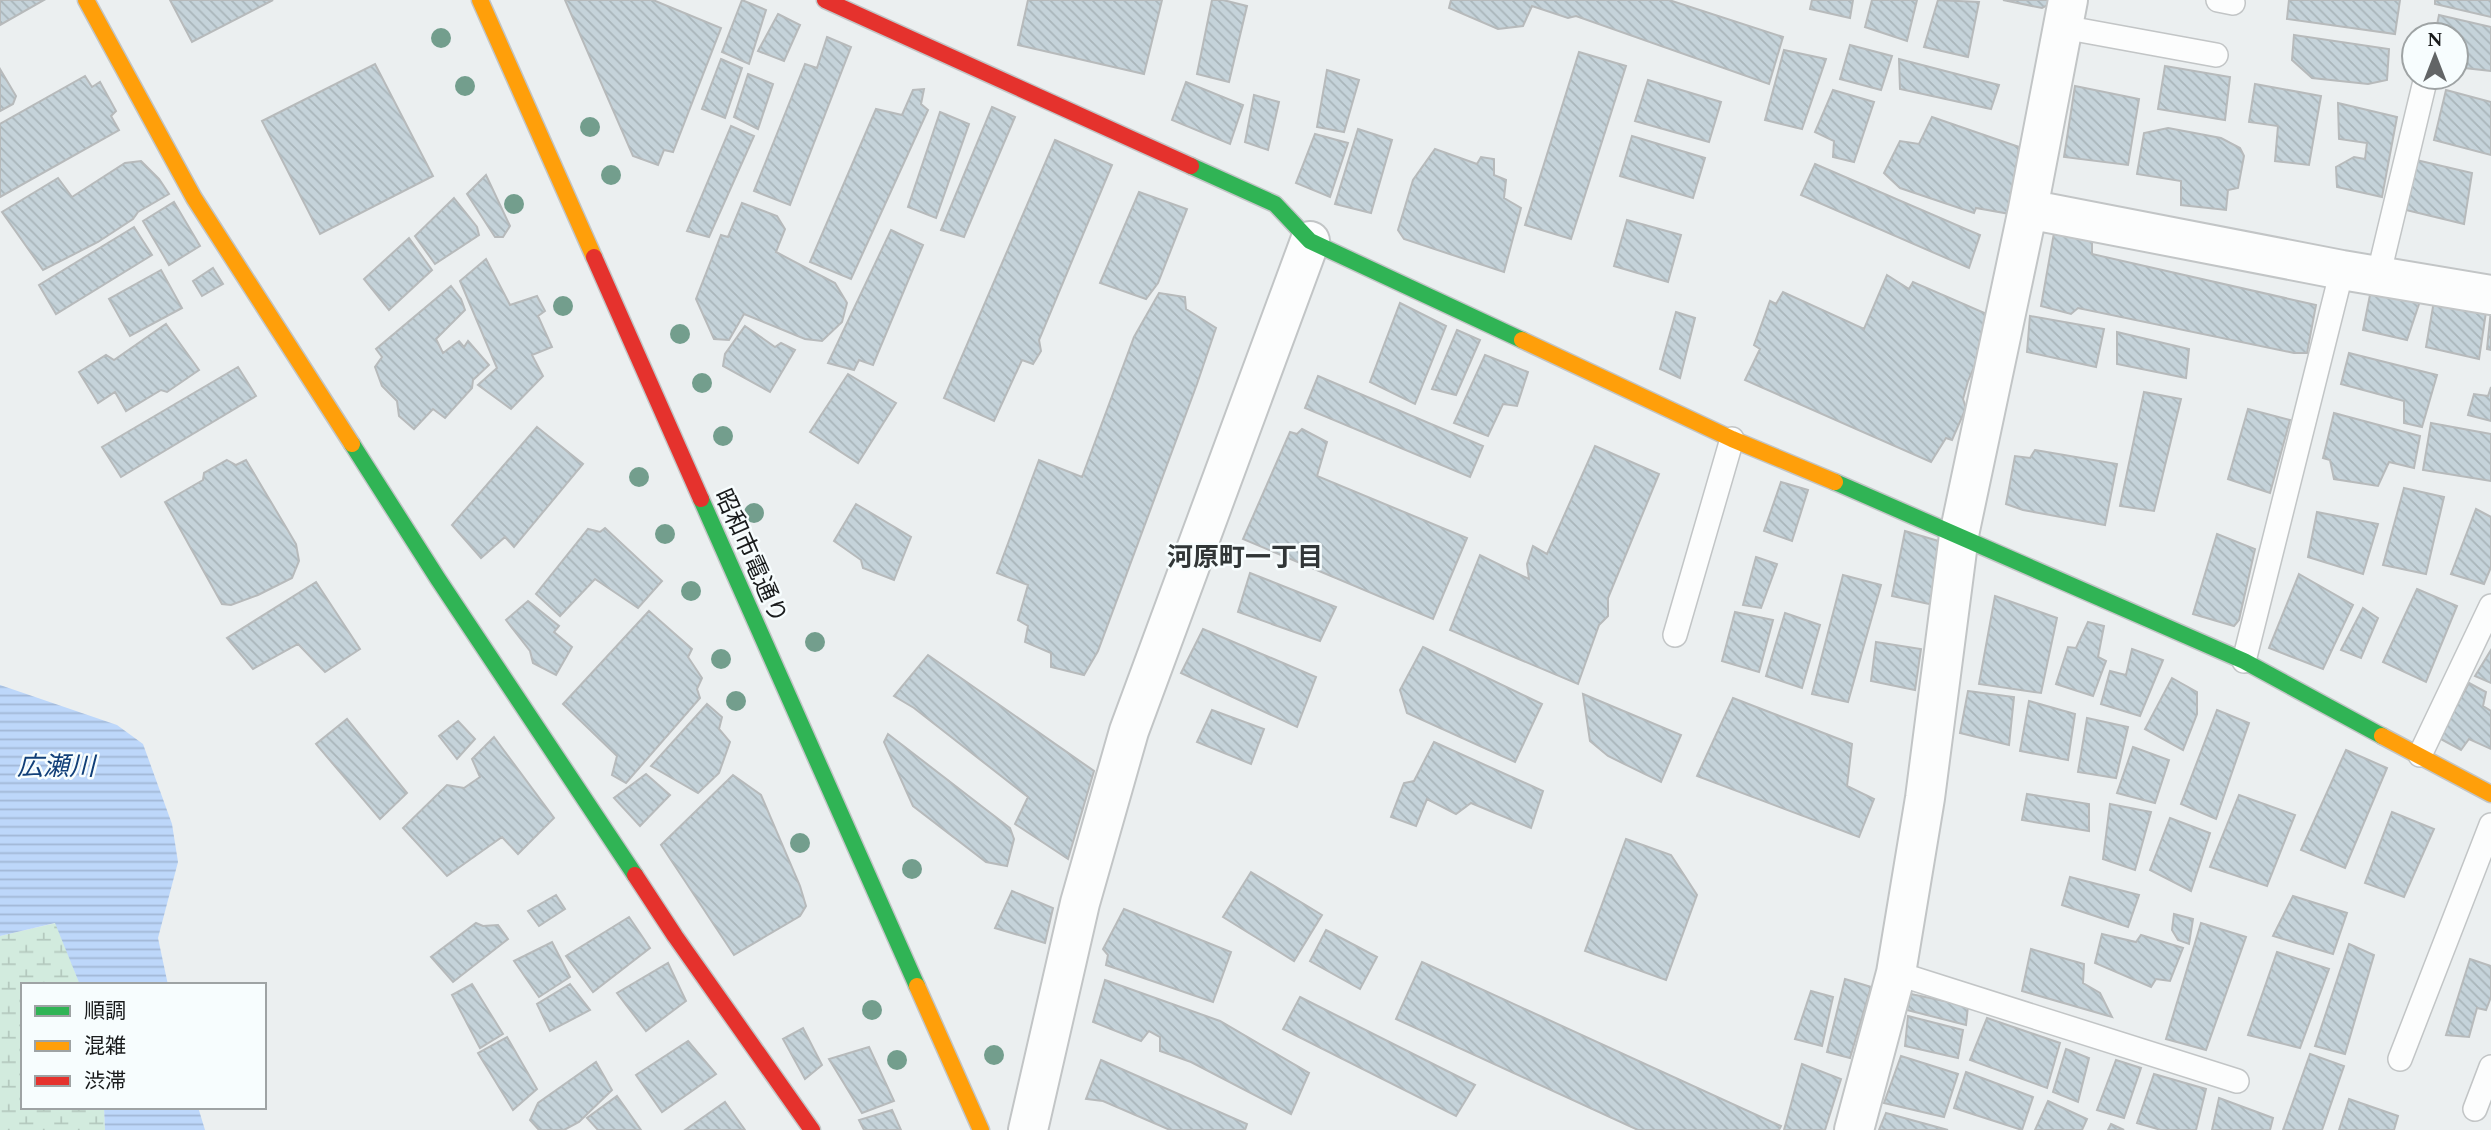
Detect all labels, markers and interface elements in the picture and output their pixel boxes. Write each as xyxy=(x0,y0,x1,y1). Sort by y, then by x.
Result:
north arrow xyxy=(2400,21,2470,91)
text: N xyxy=(2427,26,2443,55)
street label: 昭和市電通り xyxy=(704,483,796,630)
district label: 河原町一丁目 xyxy=(1167,538,1323,578)
water label: 広瀬川 xyxy=(17,747,98,787)
legend xyxy=(21,983,266,1109)
text: 順調 xyxy=(84,996,126,1028)
text: 混雑 xyxy=(84,1031,126,1063)
text: 渋滞 xyxy=(84,1066,126,1098)

